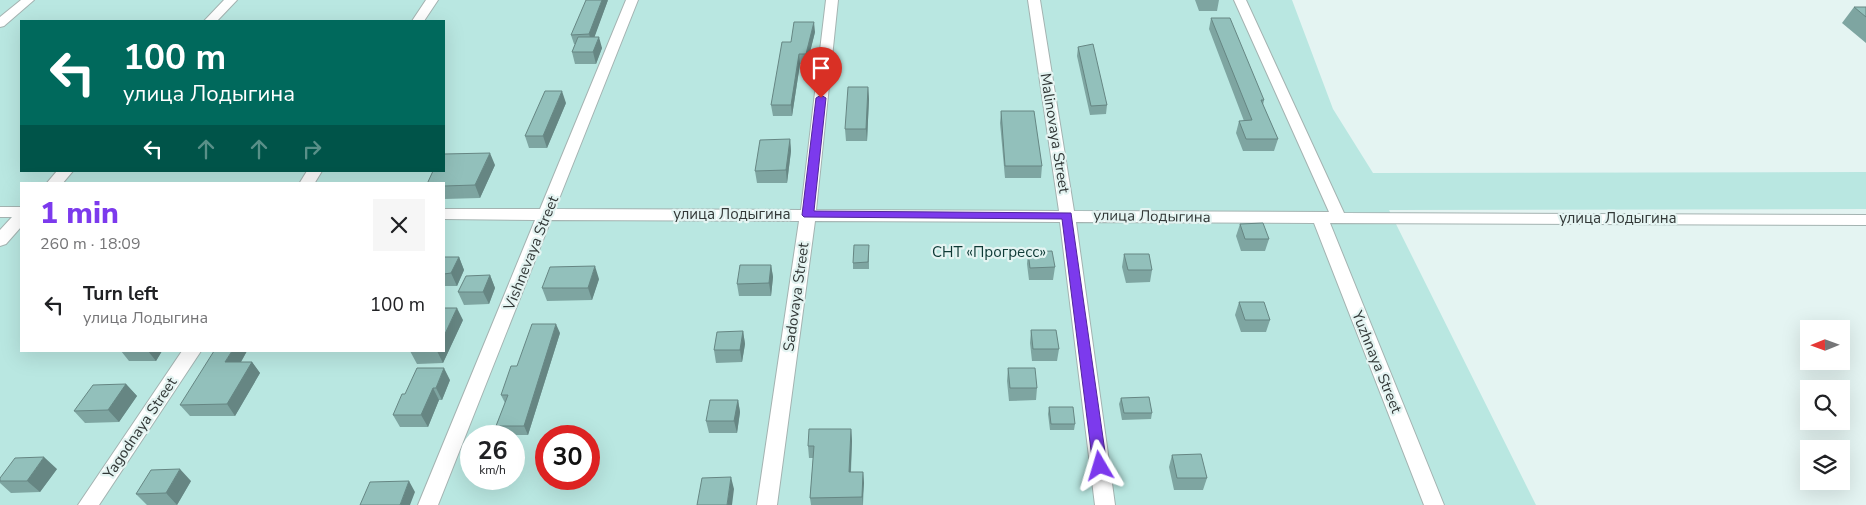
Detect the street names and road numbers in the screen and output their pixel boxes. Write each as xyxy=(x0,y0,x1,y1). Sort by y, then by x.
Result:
street label: Malinovaya Street xyxy=(1036,72,1074,195)
street label: Vishnevaya Street xyxy=(499,192,563,314)
street label: улица Лодыгина xyxy=(673,204,791,224)
street label: улица Лодыгина xyxy=(1093,205,1211,227)
street label: улица Лодыгина xyxy=(1559,208,1677,228)
street label: Sadovaya Street xyxy=(778,240,814,353)
street label: Yuzhnaya Street xyxy=(1347,307,1407,417)
street label: Yagodnaya Street xyxy=(98,373,182,483)

